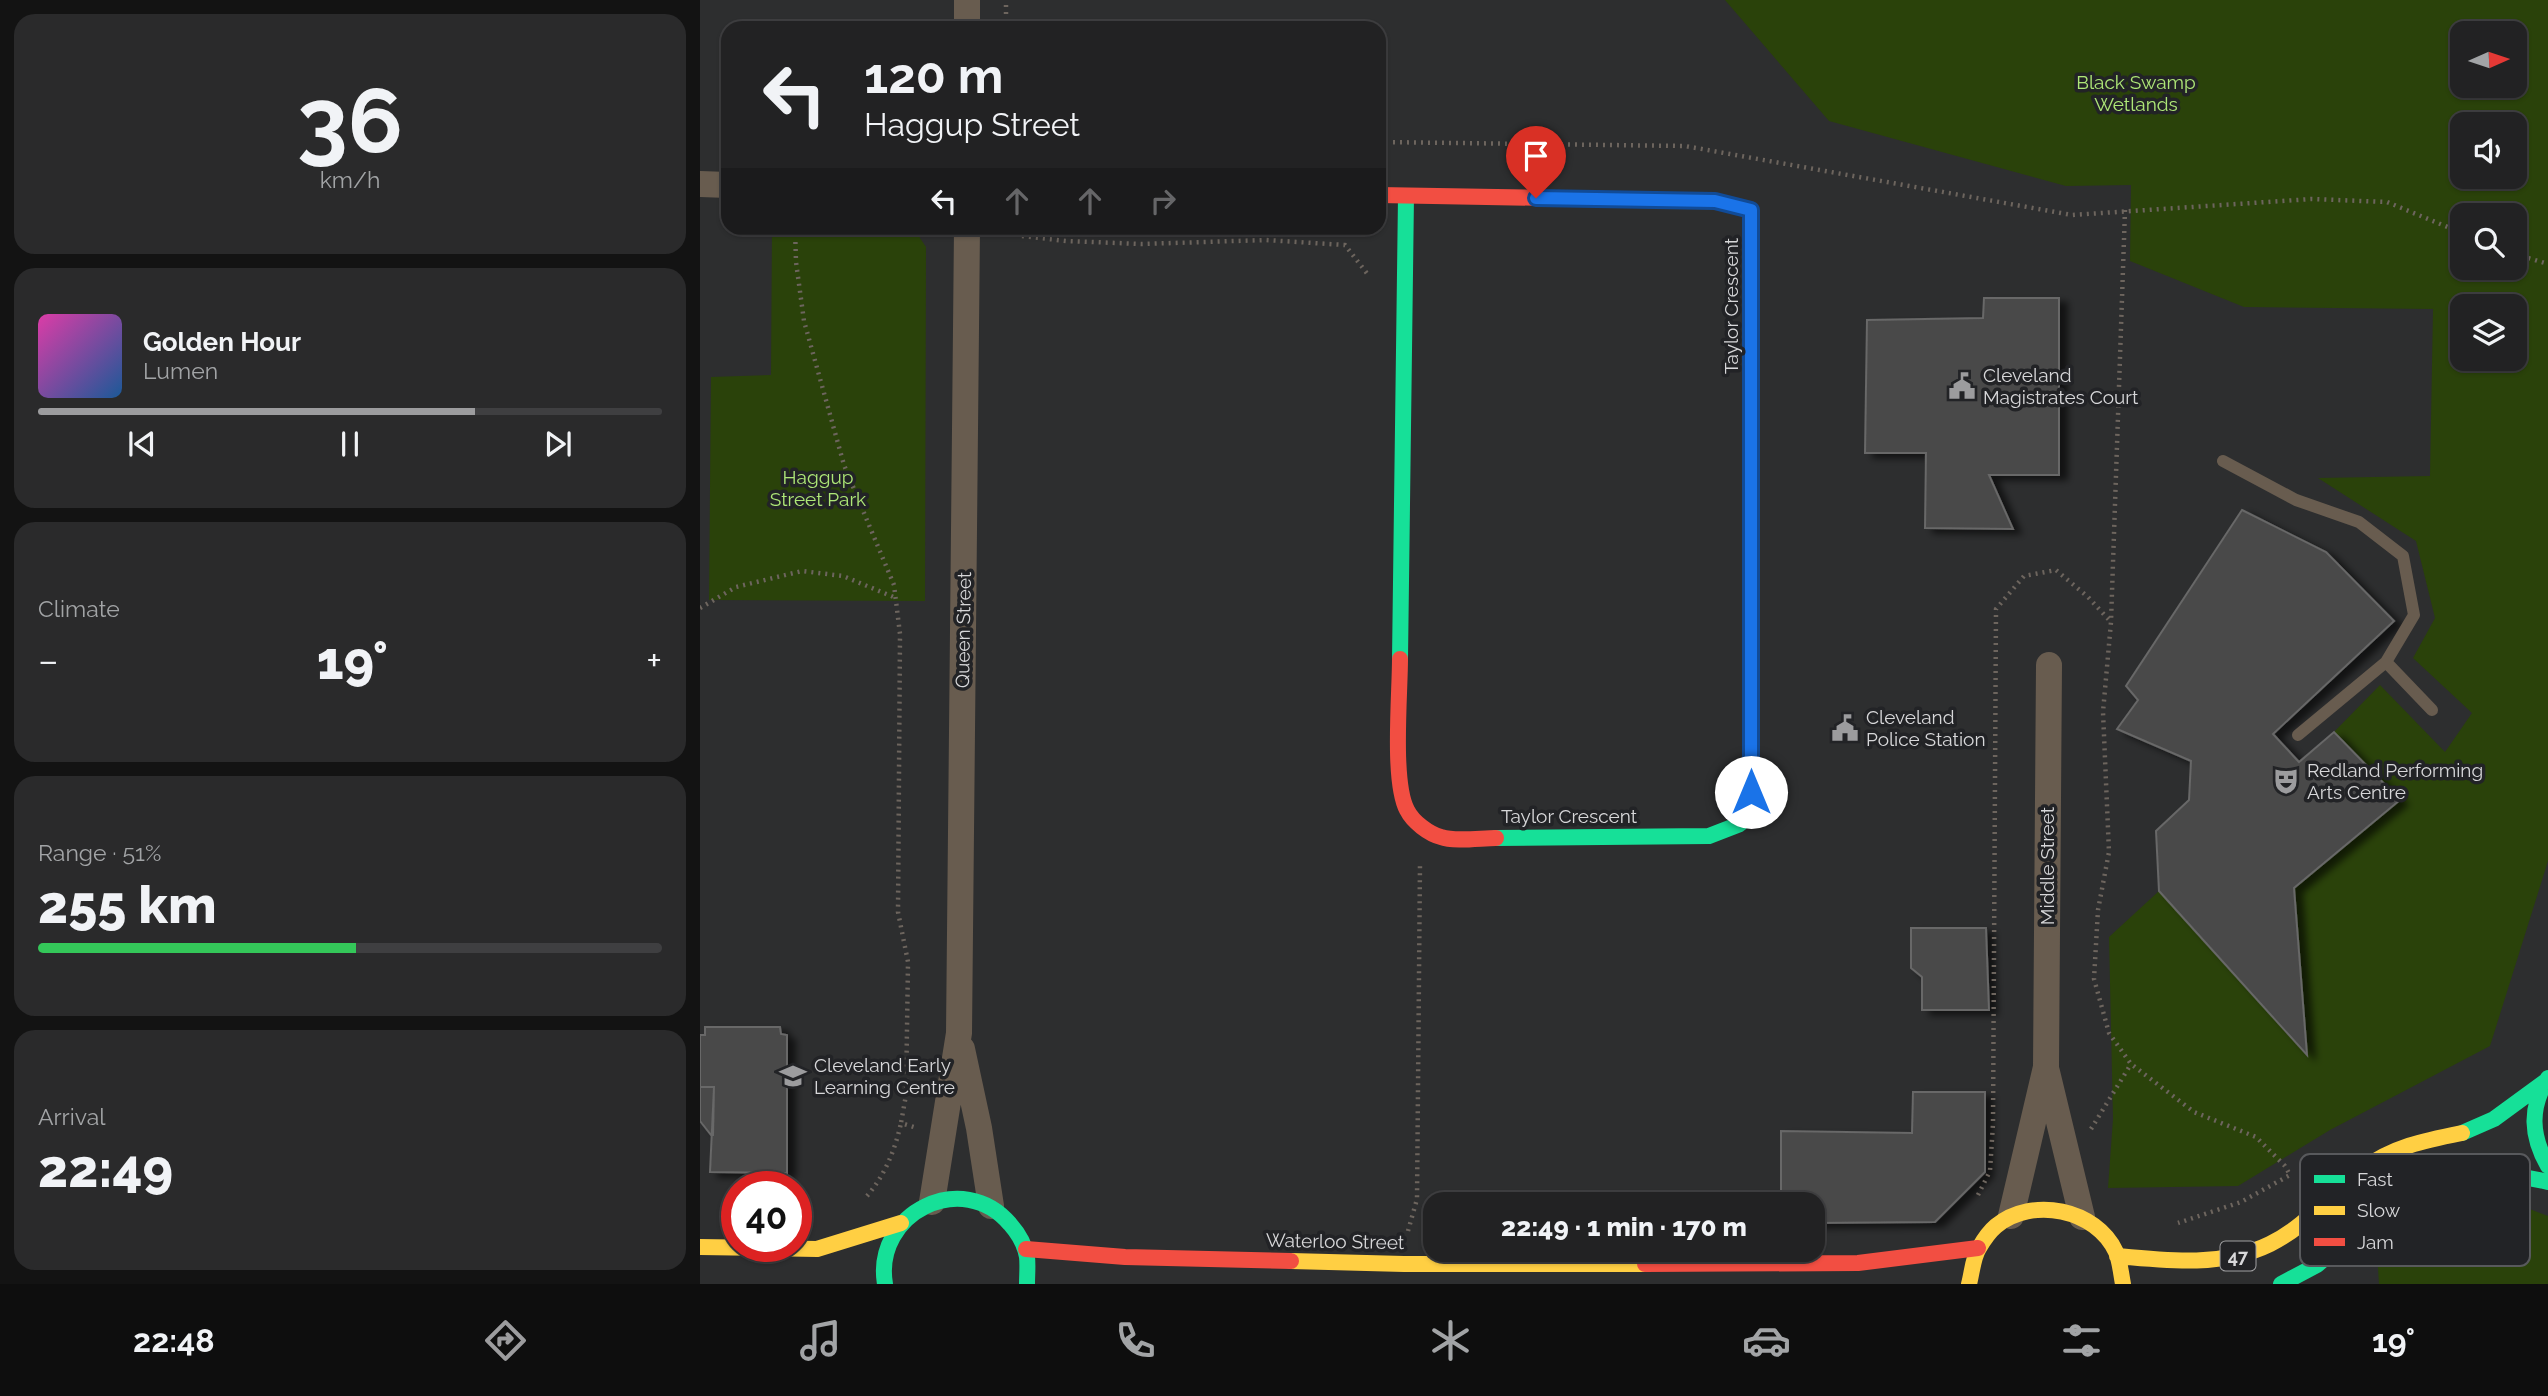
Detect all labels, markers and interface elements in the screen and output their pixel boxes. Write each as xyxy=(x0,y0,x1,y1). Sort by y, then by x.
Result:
north arrow xyxy=(2450,21,2527,98)
map controls xyxy=(2450,21,2527,371)
text: 120 m xyxy=(864,47,1003,104)
icon: left xyxy=(749,49,840,140)
text: 36 xyxy=(297,67,403,174)
park label: Black Swamp Wetlands xyxy=(2076,71,2196,115)
text: Haggup Street xyxy=(864,106,1080,143)
button: sound xyxy=(2450,112,2527,189)
pin xyxy=(1506,126,1566,198)
icon: arrive xyxy=(1517,137,1555,175)
text: km/h xyxy=(320,166,380,193)
icon: left xyxy=(925,182,963,220)
icon: ahead xyxy=(998,182,1036,220)
icon: ahead xyxy=(1071,182,1109,220)
icon: right xyxy=(1144,182,1182,220)
button: search xyxy=(2450,203,2527,280)
street label: Taylor Crescent xyxy=(1720,237,1742,374)
button: layers xyxy=(2450,294,2527,371)
text: Golden Hour xyxy=(143,327,301,357)
text: Lumen xyxy=(143,357,218,384)
place label: Cleveland Magistrates Court xyxy=(1983,364,2139,408)
public building icon: Cleveland Magistrates Court xyxy=(1947,371,1977,401)
icon: previous xyxy=(123,425,161,463)
icon: pause xyxy=(331,425,369,463)
icon: next xyxy=(539,425,577,463)
park label: Haggup Street Park xyxy=(770,466,866,510)
street label: Queen Street xyxy=(951,571,975,688)
text: Climate xyxy=(38,595,120,622)
text: 19° xyxy=(317,630,388,691)
text: − xyxy=(38,638,58,683)
text: + xyxy=(646,638,662,683)
place label: Cleveland Police Station xyxy=(1866,706,1985,750)
public building icon: Cleveland Police Station xyxy=(1830,713,1860,743)
position arrow xyxy=(1714,755,1788,829)
place label: Redland Performing Arts Centre xyxy=(2307,759,2483,803)
theatre icon: Redland Performing Arts Centre xyxy=(2271,766,2301,796)
street label: Taylor Crescent xyxy=(1501,805,1638,827)
street label: Middle Street xyxy=(2036,806,2058,925)
text: Range · 51% xyxy=(38,839,161,866)
text: 255 km xyxy=(38,874,217,935)
place label: Cleveland Early Learning Centre xyxy=(814,1054,955,1098)
school or university icon: Cleveland Early Learning Centre xyxy=(778,1061,808,1091)
text: Arrival xyxy=(38,1103,105,1130)
text: 22:49 xyxy=(38,1138,173,1199)
legend xyxy=(2300,1154,2530,1266)
text: Fast xyxy=(2357,1168,2393,1190)
speed limit sign: 40 xyxy=(721,1171,812,1262)
text: Slow xyxy=(2357,1199,2401,1221)
text: 22:49 · 1 min · 170 m xyxy=(1501,1212,1747,1242)
street label: Waterloo Street xyxy=(1266,1229,1405,1253)
text: Jam xyxy=(2357,1231,2394,1253)
road number: 47 xyxy=(2220,1241,2256,1270)
icon: directions xyxy=(481,1316,530,1365)
icon: music xyxy=(796,1316,845,1365)
icon: phone xyxy=(1111,1316,1160,1365)
icon: climate xyxy=(1426,1316,1475,1365)
icon: car xyxy=(1742,1316,1791,1365)
icon: filters xyxy=(2057,1316,2106,1365)
text: 22:48 xyxy=(133,1322,215,1359)
text: 19° xyxy=(2372,1322,2415,1359)

